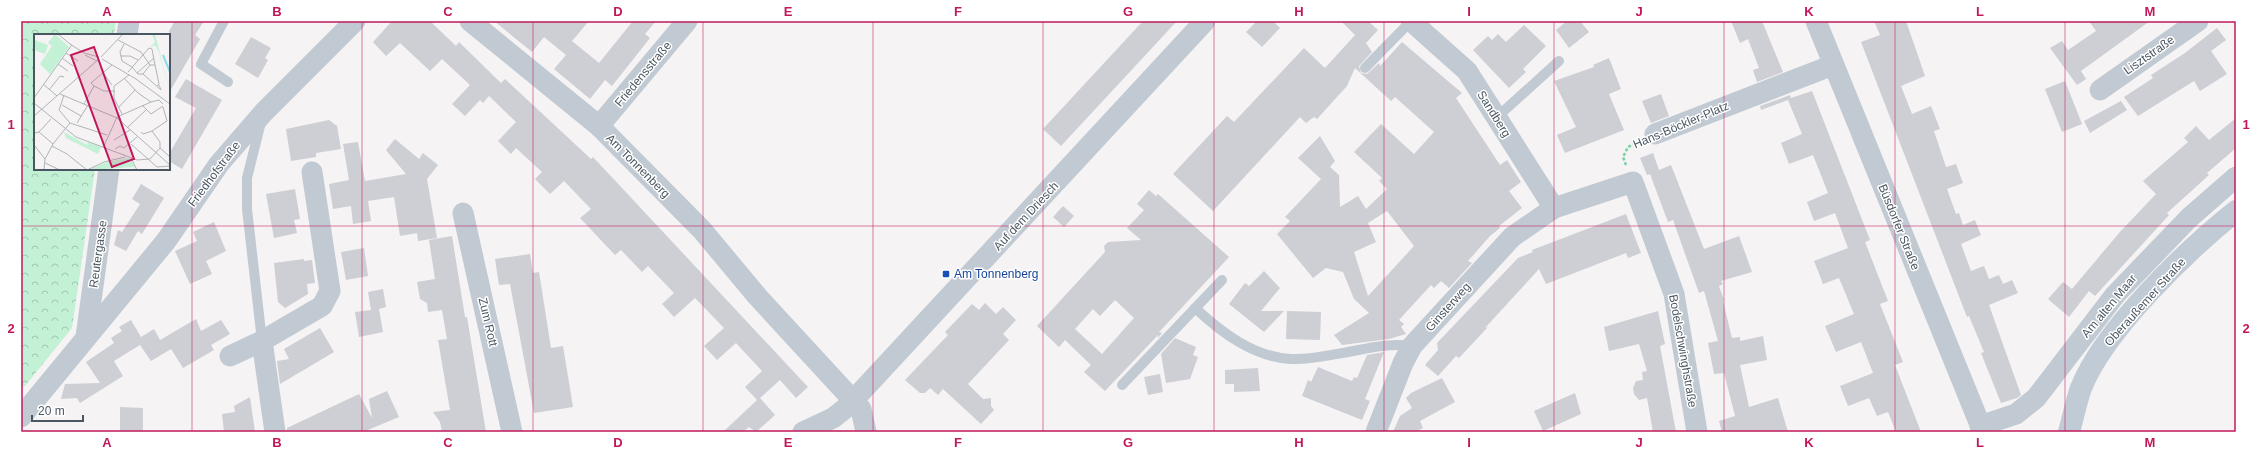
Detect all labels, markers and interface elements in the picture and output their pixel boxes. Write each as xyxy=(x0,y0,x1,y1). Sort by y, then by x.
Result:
text: A xyxy=(102,4,112,19)
text: B xyxy=(272,4,282,19)
text: C xyxy=(443,4,453,19)
text: D xyxy=(613,4,623,19)
text: E xyxy=(784,4,793,19)
text: F xyxy=(954,4,962,19)
text: G xyxy=(1123,4,1133,19)
text: H xyxy=(1294,4,1304,19)
text: I xyxy=(1467,4,1471,19)
text: J xyxy=(1635,4,1643,19)
text: K xyxy=(1804,4,1814,19)
text: L xyxy=(1976,4,1984,19)
text: M xyxy=(2145,4,2155,19)
street label: Lisztstraße xyxy=(2121,32,2177,78)
inset map xyxy=(34,34,170,170)
street label: Friedensstraße xyxy=(612,38,675,109)
street label: Sandberg xyxy=(1474,88,1514,140)
street label: Hans-Böckler-Platz xyxy=(1631,98,1731,152)
text: 1 xyxy=(7,117,15,132)
text: 1 xyxy=(2242,117,2250,132)
street label: Am Tonnenberg xyxy=(603,131,673,201)
street label: Friedhofstraße xyxy=(185,138,243,209)
street label: Auf dem Driesch xyxy=(991,179,1061,253)
street label: Büsdorfer Straße xyxy=(1875,182,1923,272)
street label: Reutergasse xyxy=(86,219,110,289)
street label: Oberaußemer Straße xyxy=(2102,255,2189,349)
place label: Am Tonnenberg xyxy=(954,267,1039,281)
marker: Am Tonnenberg xyxy=(941,269,951,279)
street label: Am alten Maar xyxy=(2079,272,2139,340)
street label: Ginsterweg xyxy=(1422,280,1474,334)
street label: Bodelschwinghstraße xyxy=(1666,293,1700,409)
street label: Zum Rott xyxy=(476,296,501,348)
text: 2 xyxy=(7,321,15,336)
text: 2 xyxy=(2242,321,2250,336)
scale bar xyxy=(32,397,83,423)
text: 20 m xyxy=(38,404,65,418)
text: A xyxy=(102,435,112,450)
text: B xyxy=(272,435,282,450)
text: C xyxy=(443,435,453,450)
text: D xyxy=(613,435,623,450)
text: E xyxy=(784,435,793,450)
text: F xyxy=(954,435,962,450)
text: G xyxy=(1123,435,1133,450)
text: H xyxy=(1294,435,1304,450)
text: I xyxy=(1467,435,1471,450)
text: J xyxy=(1635,435,1643,450)
text: K xyxy=(1804,435,1814,450)
text: L xyxy=(1976,435,1984,450)
text: M xyxy=(2145,435,2155,450)

